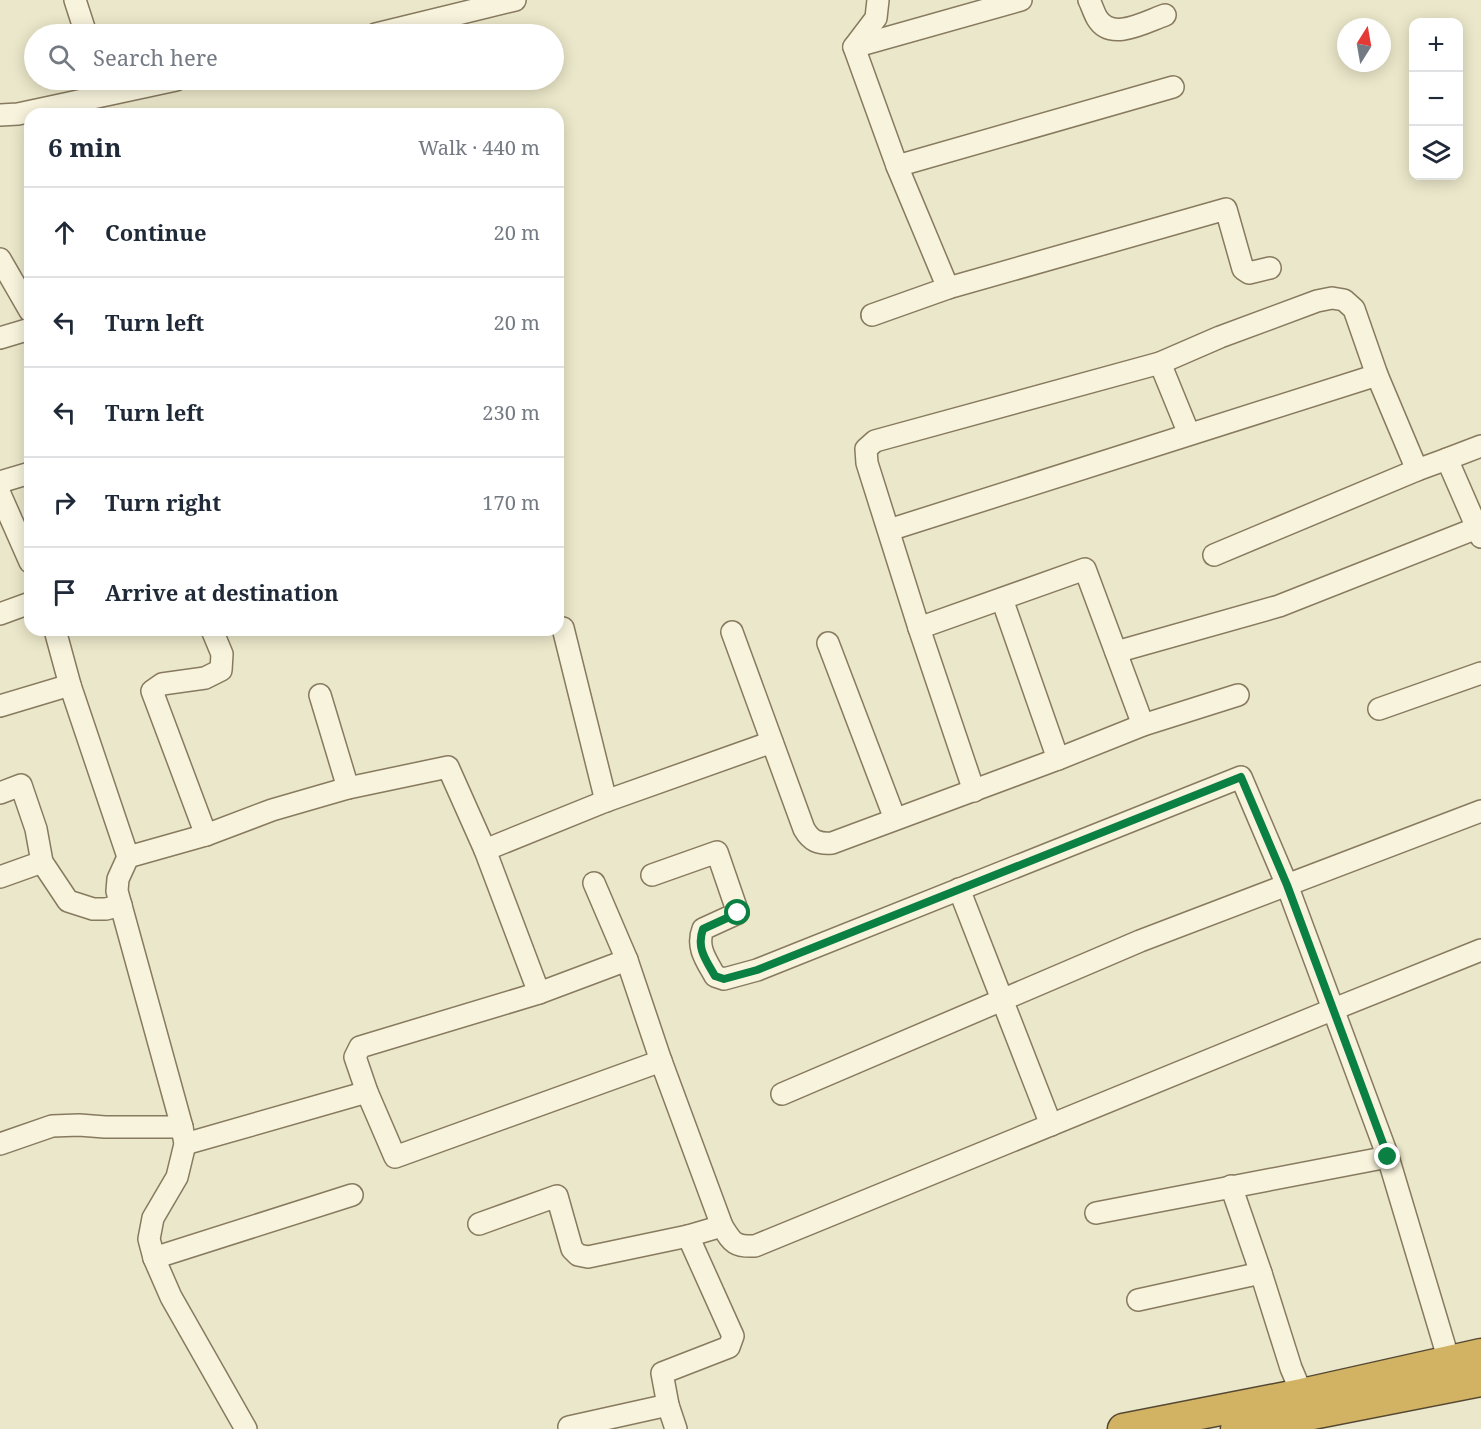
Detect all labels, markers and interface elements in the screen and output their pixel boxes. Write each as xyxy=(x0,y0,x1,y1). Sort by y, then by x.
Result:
north arrow xyxy=(1337,18,1391,72)
map controls xyxy=(1409,18,1463,180)
button: + xyxy=(1409,18,1463,72)
search box xyxy=(24,24,564,90)
icon: search xyxy=(45,41,78,74)
text: Search here xyxy=(93,42,218,72)
button: − xyxy=(1409,72,1463,126)
button: layers xyxy=(1409,126,1463,180)
text: 6 min xyxy=(48,129,122,165)
text: Walk · 440 m xyxy=(418,134,540,161)
icon: ahead xyxy=(48,216,81,249)
text: Continue xyxy=(105,217,207,247)
text: 20 m xyxy=(494,219,540,246)
icon: left xyxy=(48,306,81,339)
text: Turn left xyxy=(105,307,204,337)
text: 20 m xyxy=(494,309,540,336)
icon: left xyxy=(48,396,81,429)
text: Turn left xyxy=(105,397,204,427)
text: 230 m xyxy=(482,399,540,426)
icon: right xyxy=(48,486,81,519)
text: Turn right xyxy=(105,487,221,517)
text: 170 m xyxy=(482,489,540,516)
icon: arrive xyxy=(48,576,81,609)
text: Arrive at destination xyxy=(105,577,339,607)
route start xyxy=(724,899,750,925)
route end xyxy=(1374,1143,1400,1169)

